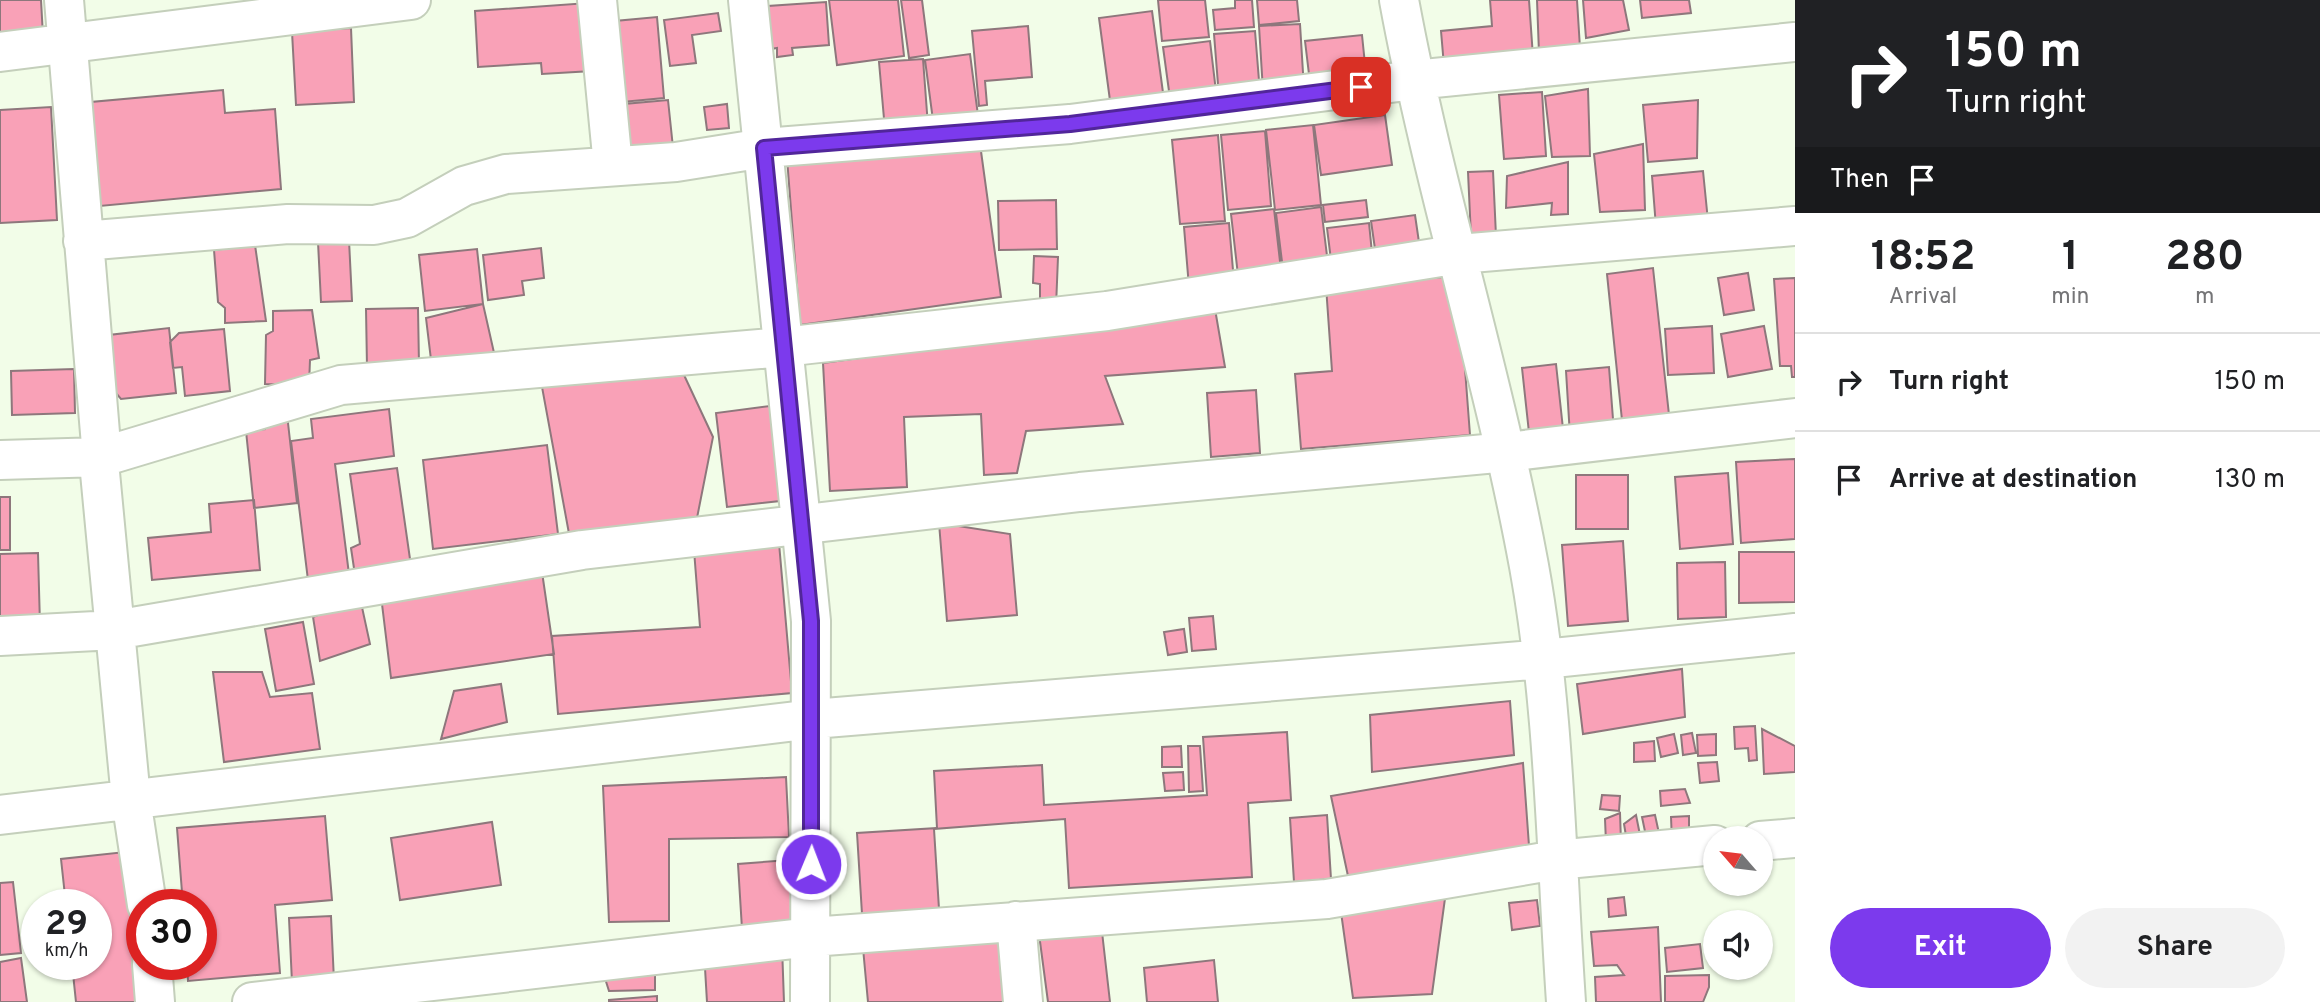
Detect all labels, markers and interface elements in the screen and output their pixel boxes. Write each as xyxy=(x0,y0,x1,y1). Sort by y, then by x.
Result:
text: 150 m xyxy=(1945,23,2082,85)
icon: right xyxy=(1830,28,1921,119)
pin xyxy=(1331,57,1391,117)
icon: arrive xyxy=(1342,68,1380,106)
text: Turn right xyxy=(1945,84,2087,124)
icon: arrive xyxy=(1903,161,1941,199)
text: Then xyxy=(1830,164,1889,197)
text: 18:52 xyxy=(1871,232,1976,285)
text: 1 xyxy=(2062,232,2079,285)
text: 280 xyxy=(2165,232,2244,285)
text: Arrival xyxy=(1889,283,1957,312)
text: min xyxy=(2051,283,2089,312)
text: m xyxy=(2195,283,2214,312)
icon: right xyxy=(1830,363,1868,401)
text: Turn right xyxy=(1889,366,2009,399)
text: 150 m xyxy=(2214,366,2285,399)
icon: arrive xyxy=(1830,461,1868,499)
text: Arrive at destination xyxy=(1889,464,2137,497)
text: 130 m xyxy=(2215,464,2285,497)
north arrow xyxy=(1703,826,1773,896)
map controls xyxy=(1703,826,1773,980)
position arrow xyxy=(774,827,848,901)
speed limit sign: 30 xyxy=(126,889,217,980)
text: 29 xyxy=(45,903,88,947)
button: Exit xyxy=(1830,908,2051,988)
button: Share xyxy=(2065,908,2285,988)
button: sound xyxy=(1703,910,1773,980)
text: km/h xyxy=(45,940,88,963)

